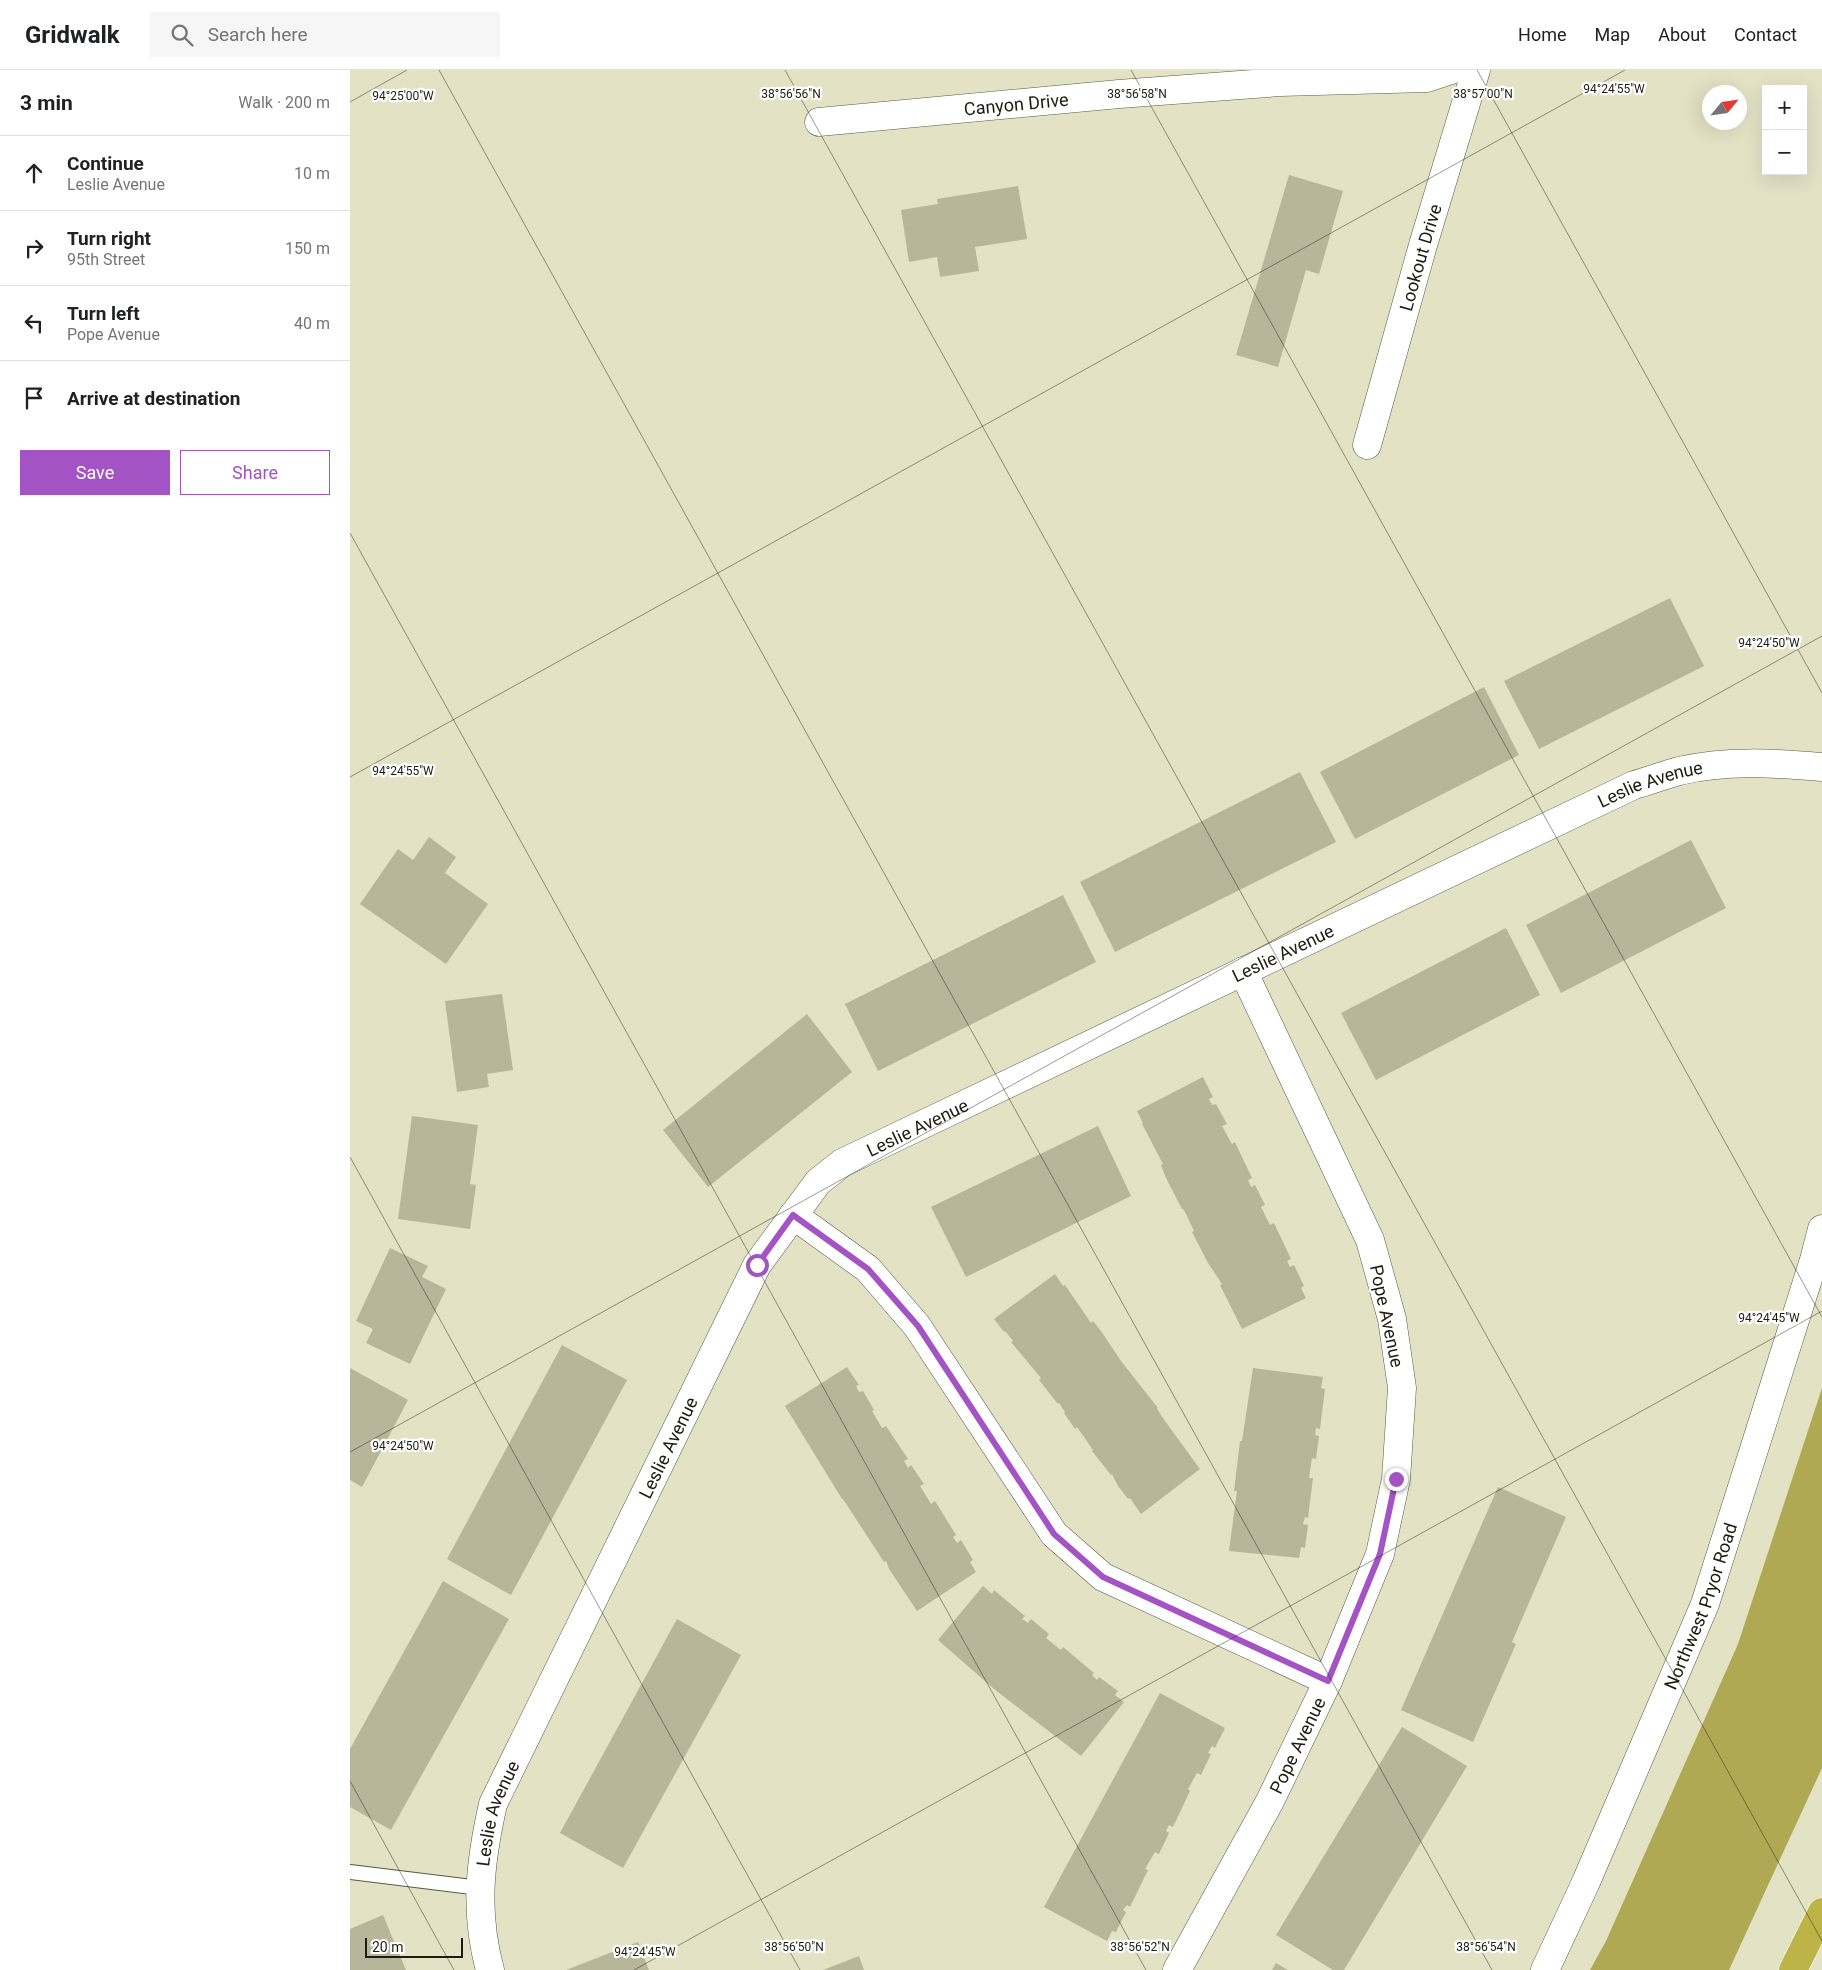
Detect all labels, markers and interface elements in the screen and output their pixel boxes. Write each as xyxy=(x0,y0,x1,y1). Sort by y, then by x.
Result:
search box xyxy=(150,12,500,57)
text: Gridwalk xyxy=(25,21,120,49)
icon: search xyxy=(168,21,196,49)
text: Search here xyxy=(208,23,308,46)
text: Home xyxy=(1518,24,1567,45)
text: Map xyxy=(1595,24,1630,45)
text: About xyxy=(1658,24,1706,45)
text: Contact xyxy=(1734,24,1797,45)
text: 94°24'55"W xyxy=(1583,82,1645,96)
north arrow xyxy=(1702,85,1747,130)
map controls xyxy=(1762,85,1807,175)
button: + xyxy=(1762,85,1807,130)
text: 38°56'56"N xyxy=(761,87,821,101)
text: 38°56'58"N xyxy=(1107,87,1167,101)
text: 38°57'00"N xyxy=(1453,87,1513,101)
street label: Canyon Drive xyxy=(963,88,1069,119)
text: 94°25'00"W xyxy=(372,89,434,103)
text: 3 min xyxy=(20,91,73,115)
text: Walk · 200 m xyxy=(238,93,330,112)
button: − xyxy=(1762,130,1807,175)
text: Continue xyxy=(67,152,144,175)
icon: ahead xyxy=(20,159,48,187)
text: 10 m xyxy=(294,164,330,183)
text: Leslie Avenue xyxy=(67,175,165,194)
street label: Lookout Drive xyxy=(1395,201,1445,313)
text: Turn right xyxy=(67,227,151,250)
icon: right xyxy=(20,234,48,262)
text: 150 m xyxy=(285,239,330,258)
text: 95th Street xyxy=(67,250,145,269)
text: Turn left xyxy=(67,302,140,325)
icon: left xyxy=(20,309,48,337)
text: 40 m xyxy=(294,314,330,333)
text: Pope Avenue xyxy=(67,325,160,344)
icon: arrive xyxy=(20,384,48,412)
text: Arrive at destination xyxy=(67,387,240,410)
button: Save xyxy=(20,450,170,495)
button: Share xyxy=(180,450,330,495)
text: 94°24'50"W xyxy=(1738,636,1800,650)
street label: Leslie Avenue xyxy=(1594,756,1704,811)
text: 94°24'55"W xyxy=(372,764,434,778)
street label: Leslie Avenue xyxy=(1228,919,1337,986)
street label: Leslie Avenue xyxy=(863,1094,971,1160)
route start xyxy=(746,1254,769,1277)
street label: Pope Avenue xyxy=(1366,1263,1408,1369)
text: 94°24'45"W xyxy=(1738,1311,1800,1325)
street label: Leslie Avenue xyxy=(634,1393,701,1501)
text: 94°24'50"W xyxy=(372,1439,434,1453)
route end xyxy=(1385,1468,1408,1491)
street label: Northwest Pryor Road xyxy=(1659,1520,1741,1692)
street label: Pope Avenue xyxy=(1265,1693,1329,1797)
street label: Leslie Avenue xyxy=(472,1757,523,1867)
scale bar xyxy=(365,1935,462,1958)
text: 20 m xyxy=(372,1939,404,1955)
text: 38°56'50"N xyxy=(764,1940,824,1954)
text: 38°56'52"N xyxy=(1110,1940,1170,1954)
text: 38°56'54"N xyxy=(1456,1940,1516,1954)
text: 94°24'45"W xyxy=(614,1945,676,1959)

